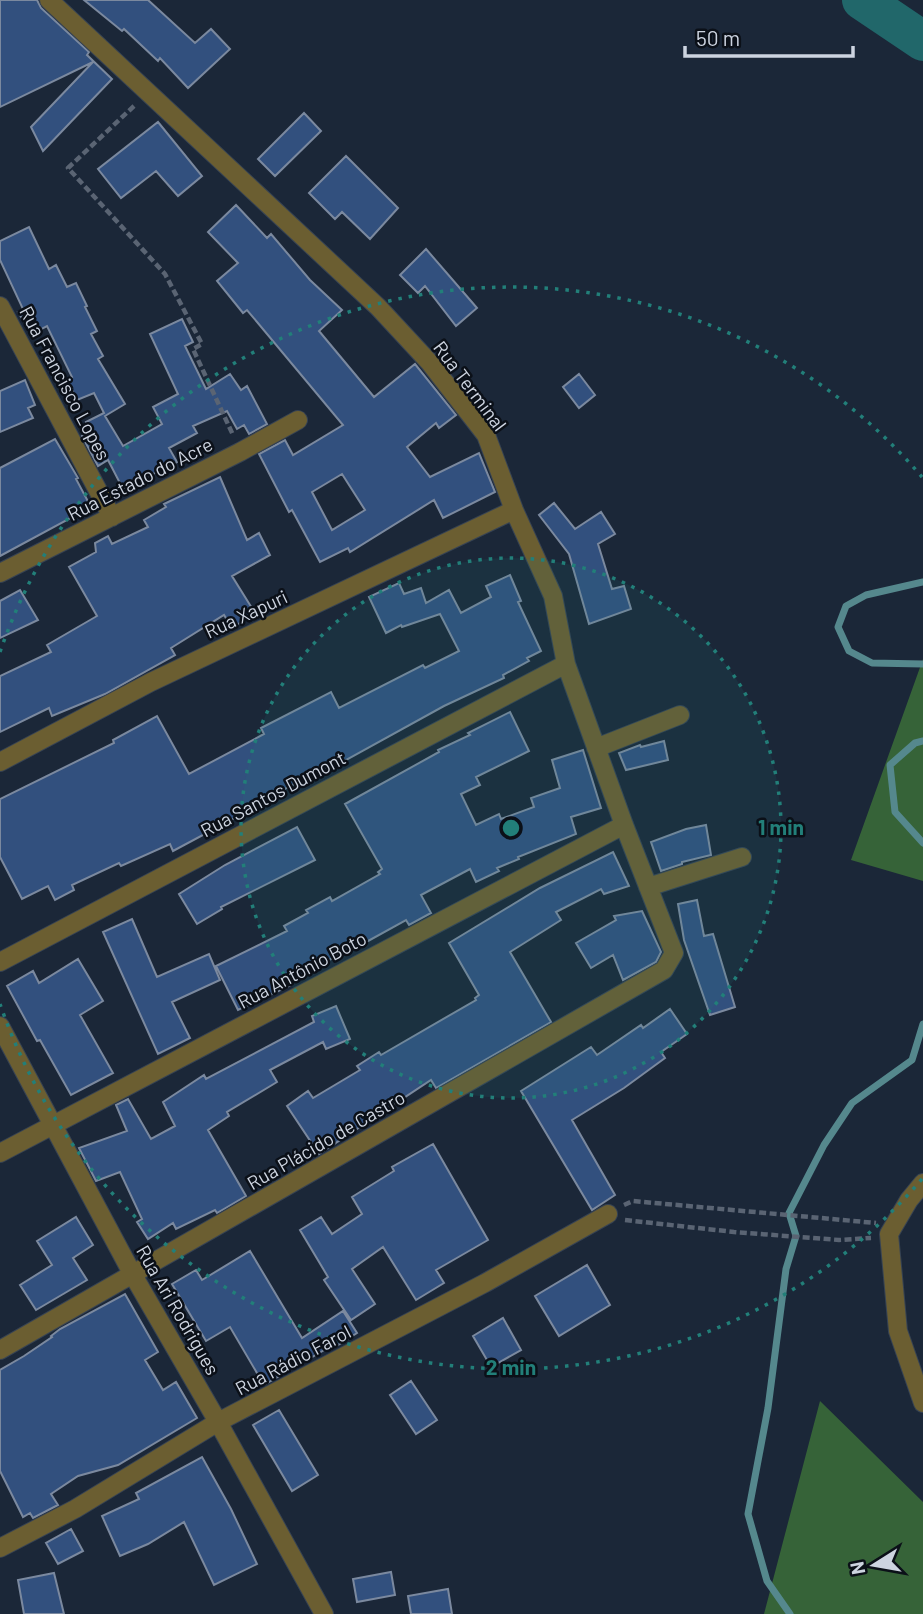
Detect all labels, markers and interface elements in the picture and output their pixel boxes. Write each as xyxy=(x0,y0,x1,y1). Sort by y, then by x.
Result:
scale bar xyxy=(685,14,853,58)
text: 50 m xyxy=(696,25,740,50)
street label: Rua Francisco Lopes xyxy=(15,302,116,464)
street label: Rua Terminal xyxy=(429,336,512,435)
street label: Rua Estado do Acre xyxy=(63,432,216,525)
street label: Rua Xapuri xyxy=(201,584,291,643)
street label: Rua Santos Dumont xyxy=(196,746,349,842)
text: 1 min xyxy=(758,814,804,839)
centre of rings xyxy=(499,816,523,840)
street label: Rua Antônio Boto xyxy=(234,926,370,1013)
street label: Rua Plácido de Castro xyxy=(243,1085,409,1194)
street label: Rua Ari Rodrigues xyxy=(132,1241,225,1379)
street label: Rua Rádio Farol xyxy=(231,1320,354,1400)
text: 2 min xyxy=(486,1354,536,1379)
north arrow xyxy=(839,1530,909,1600)
text: N xyxy=(844,1560,869,1577)

